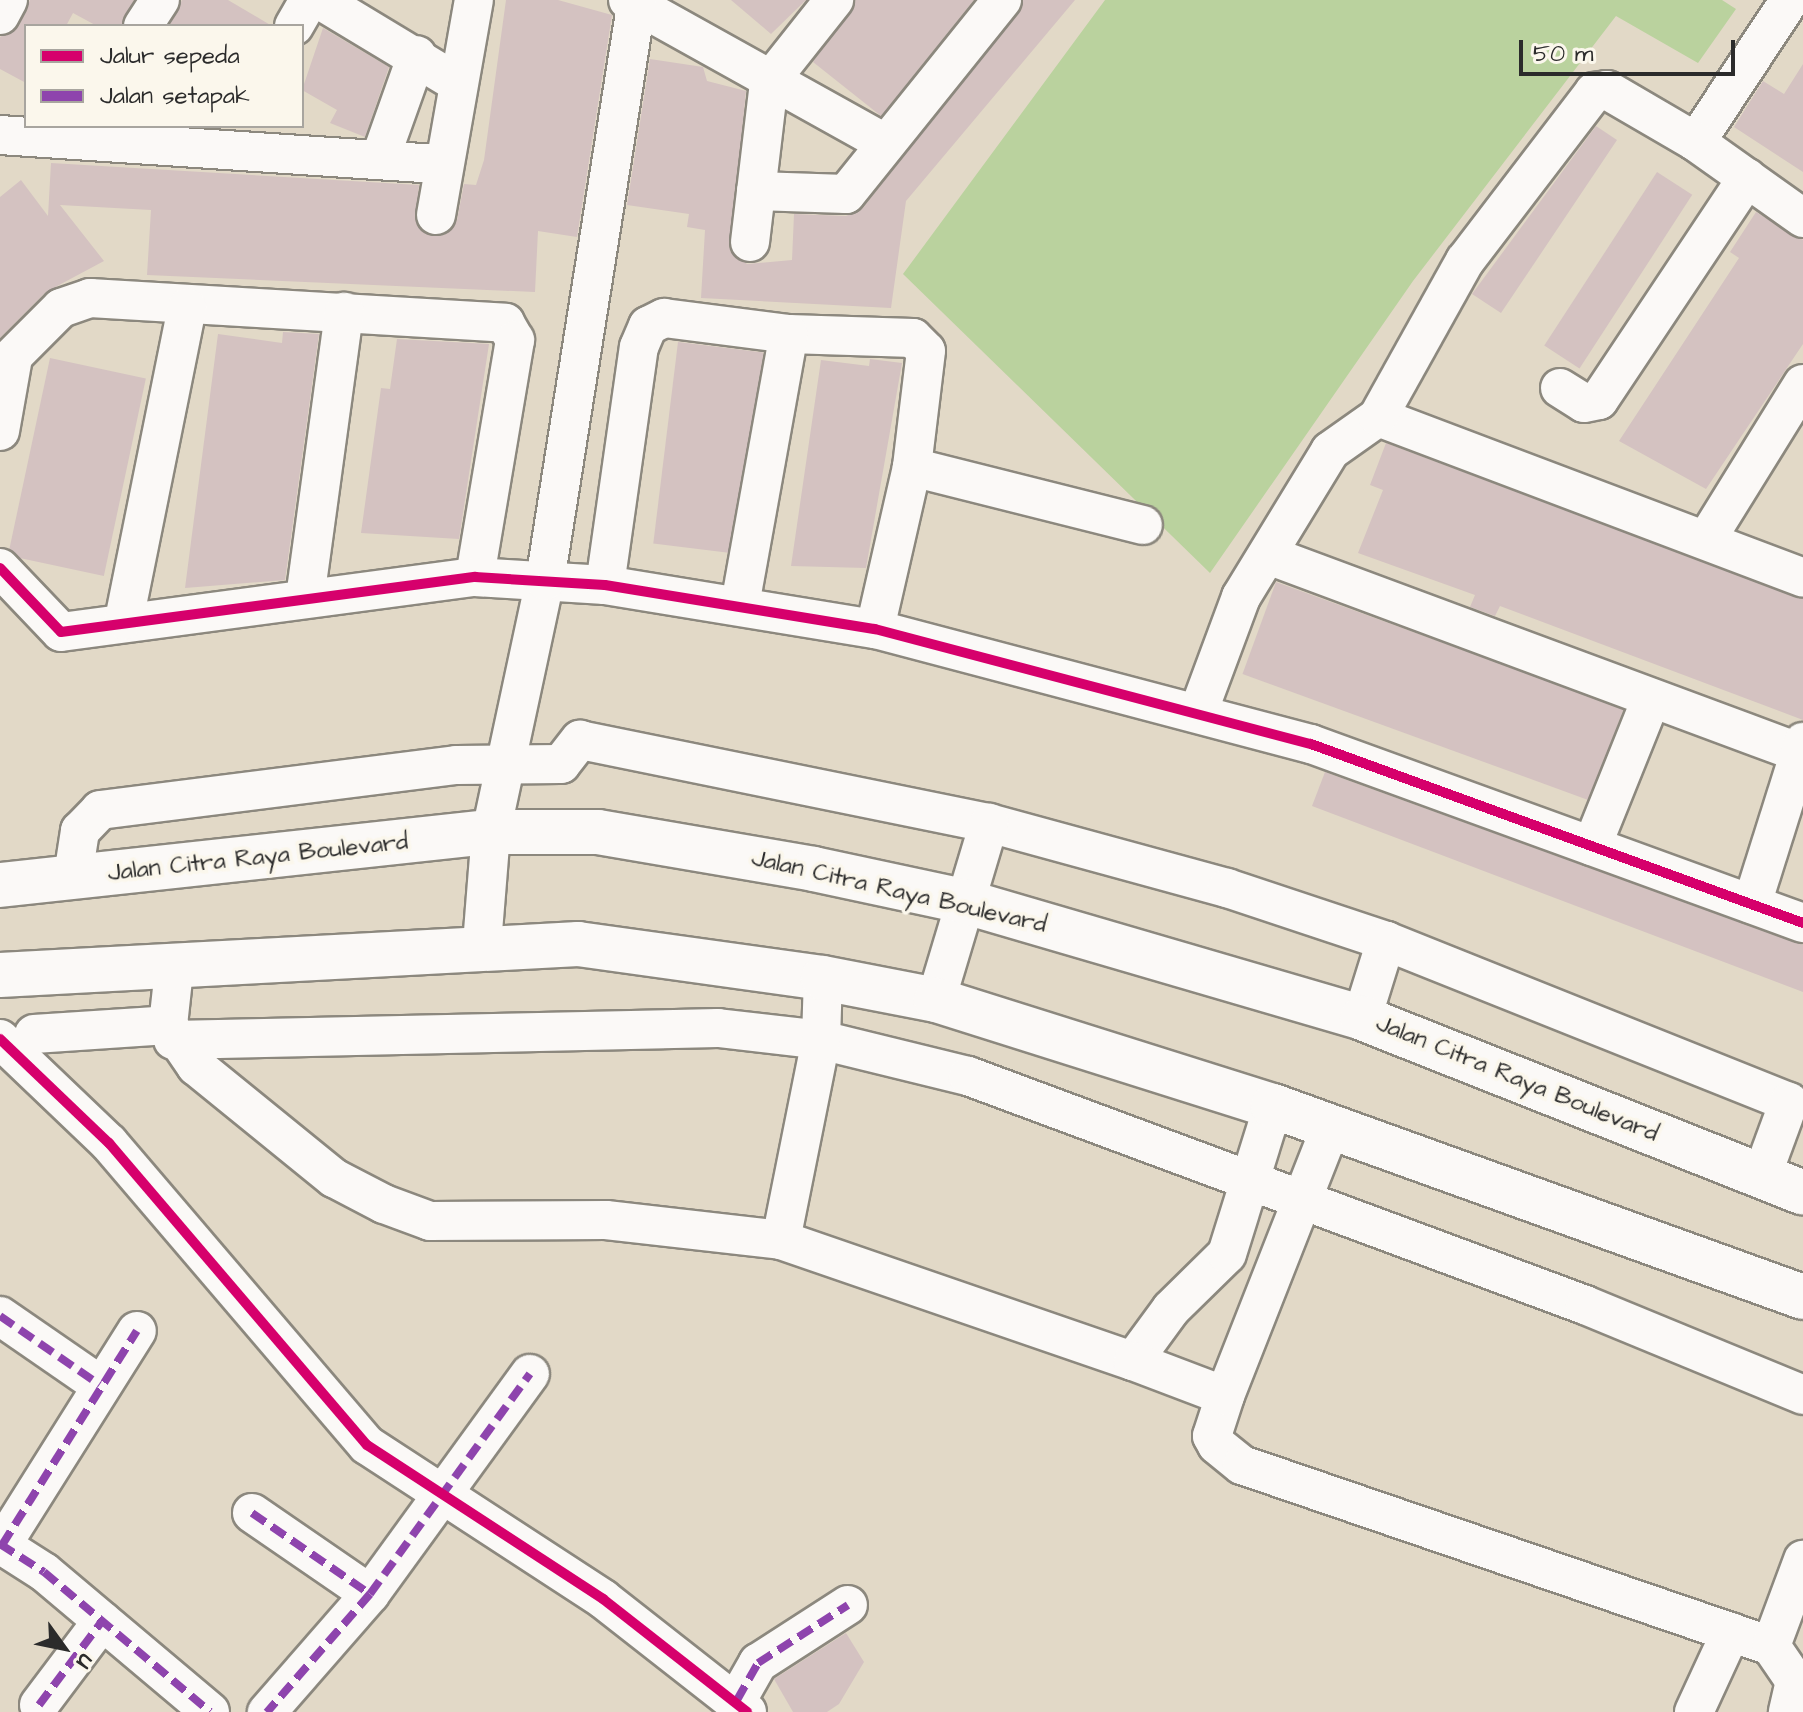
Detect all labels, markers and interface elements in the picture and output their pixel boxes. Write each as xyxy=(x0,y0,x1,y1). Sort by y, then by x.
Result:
legend xyxy=(24,24,304,128)
scale bar xyxy=(1523,24,1739,74)
text: 50 m xyxy=(1533,37,1593,71)
text: Jalur sepeda xyxy=(100,39,240,73)
text: Jalan setapak xyxy=(100,79,250,113)
street label: Jalan Citra Raya Boulevard xyxy=(106,828,410,888)
street label: Jalan Citra Raya Boulevard xyxy=(749,844,1049,940)
street label: Jalan Citra Raya Boulevard xyxy=(1372,1009,1662,1149)
north arrow xyxy=(24,1608,104,1688)
text: U xyxy=(68,1648,101,1675)

